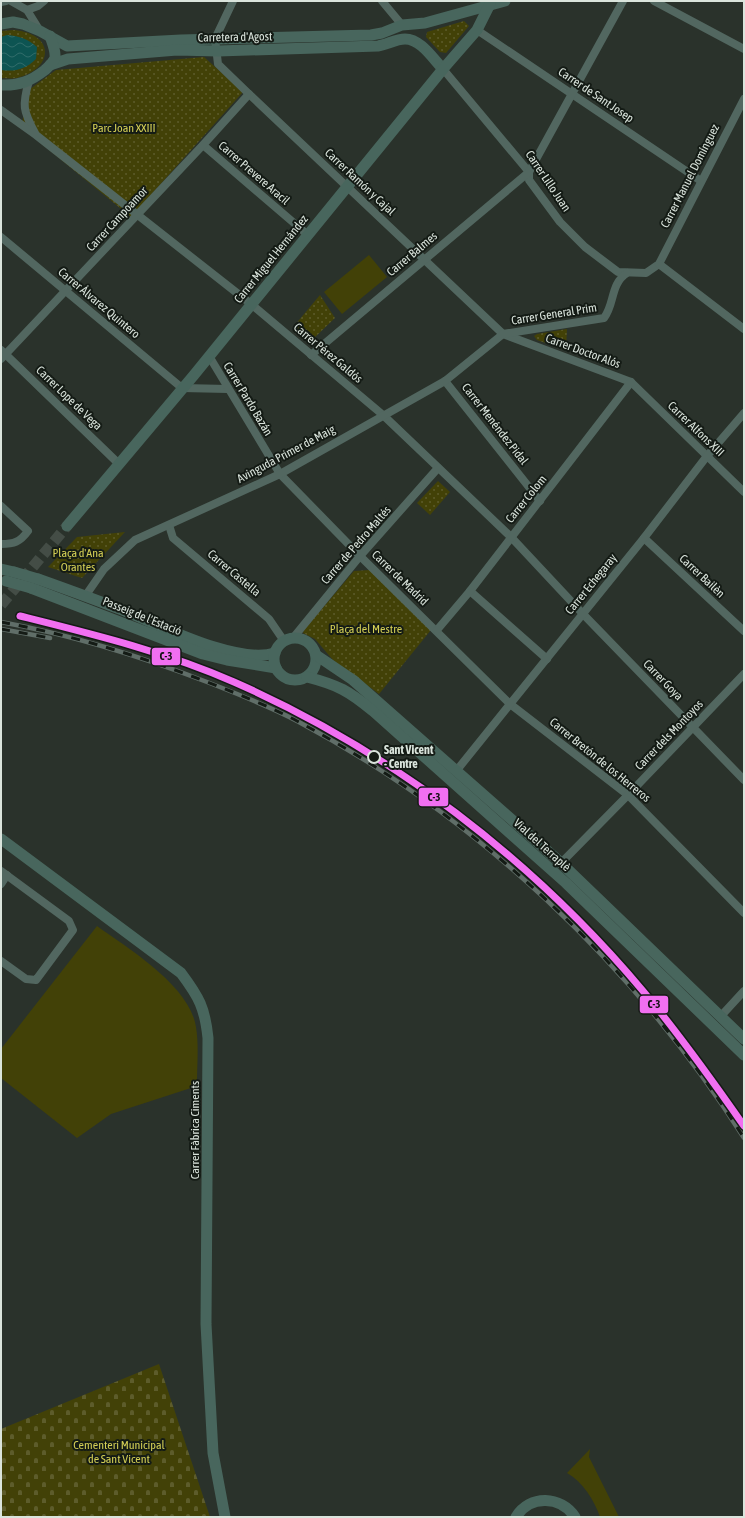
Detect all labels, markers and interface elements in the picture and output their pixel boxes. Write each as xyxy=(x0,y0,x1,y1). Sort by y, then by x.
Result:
street label: Carretera d'Agost xyxy=(198,29,273,45)
street label: Carrer de Sant Josep xyxy=(556,65,637,126)
park label: Parc Joan XXIII xyxy=(92,121,156,135)
street label: Carrer Manuel Domínguez xyxy=(658,121,723,230)
street label: Carrer Prevere Aracil xyxy=(216,138,293,208)
street label: Carrer Ramón y Cajal xyxy=(322,146,399,219)
street label: Carrer Lillo Juan xyxy=(522,148,574,214)
street label: Carrer Campoamor xyxy=(84,184,151,254)
street label: Carrer Miguel Hernández xyxy=(231,212,311,306)
street label: Carrer Balmes xyxy=(384,229,440,279)
street label: Carrer Álvarez Quintero xyxy=(55,265,143,341)
street label: Carrer General Prim xyxy=(510,300,598,328)
street label: Carrer Pérez Galdós xyxy=(291,320,365,386)
street label: Carrer Doctor Alós xyxy=(544,331,622,371)
street label: Carrer Pardo Bazán xyxy=(221,360,275,438)
street label: Carrer Lope de Vega xyxy=(33,363,105,433)
street label: Carrer Menéndez Pidal xyxy=(459,381,532,468)
street label: Carrer Alfons XIII xyxy=(665,399,727,459)
street label: Avinguda Primer de Maig xyxy=(235,422,338,486)
street label: Carrer Colom xyxy=(503,472,549,526)
street label: Carrer de Pedro Maltés xyxy=(318,503,394,587)
park label: Plaça d'Ana Orantes xyxy=(52,546,104,574)
street label: Carrer Castella xyxy=(205,547,263,599)
street label: Carrer de Madrid xyxy=(369,548,431,608)
street label: Carrer Echegaray xyxy=(562,551,620,617)
street label: Carrer Bailèn xyxy=(676,551,728,601)
street label: Passeig de l'Estació xyxy=(101,594,184,638)
park label: Plaça del Mestre xyxy=(330,622,402,636)
line badge: C-3 xyxy=(151,647,181,666)
text: C-3 xyxy=(160,650,172,662)
street label: Carrer Goya xyxy=(640,657,686,703)
street label: Carrer dels Montoyos xyxy=(632,697,706,773)
street label: Carrer Bretón de los Herreros xyxy=(547,715,653,805)
place label: Sant Vicent - Centre xyxy=(384,743,434,771)
marker: Sant Vicent - Centre xyxy=(367,750,381,764)
line badge: C-3 xyxy=(418,787,449,807)
text: C-3 xyxy=(428,791,440,803)
street label: Vial del Terraplè xyxy=(511,816,573,874)
line badge: C-3 xyxy=(639,995,669,1014)
text: C-3 xyxy=(648,998,660,1010)
street label: Carrer Fàbrica Ciments xyxy=(188,1081,202,1179)
park label: Cementeri Municipal de Sant Vicent xyxy=(73,1438,166,1466)

